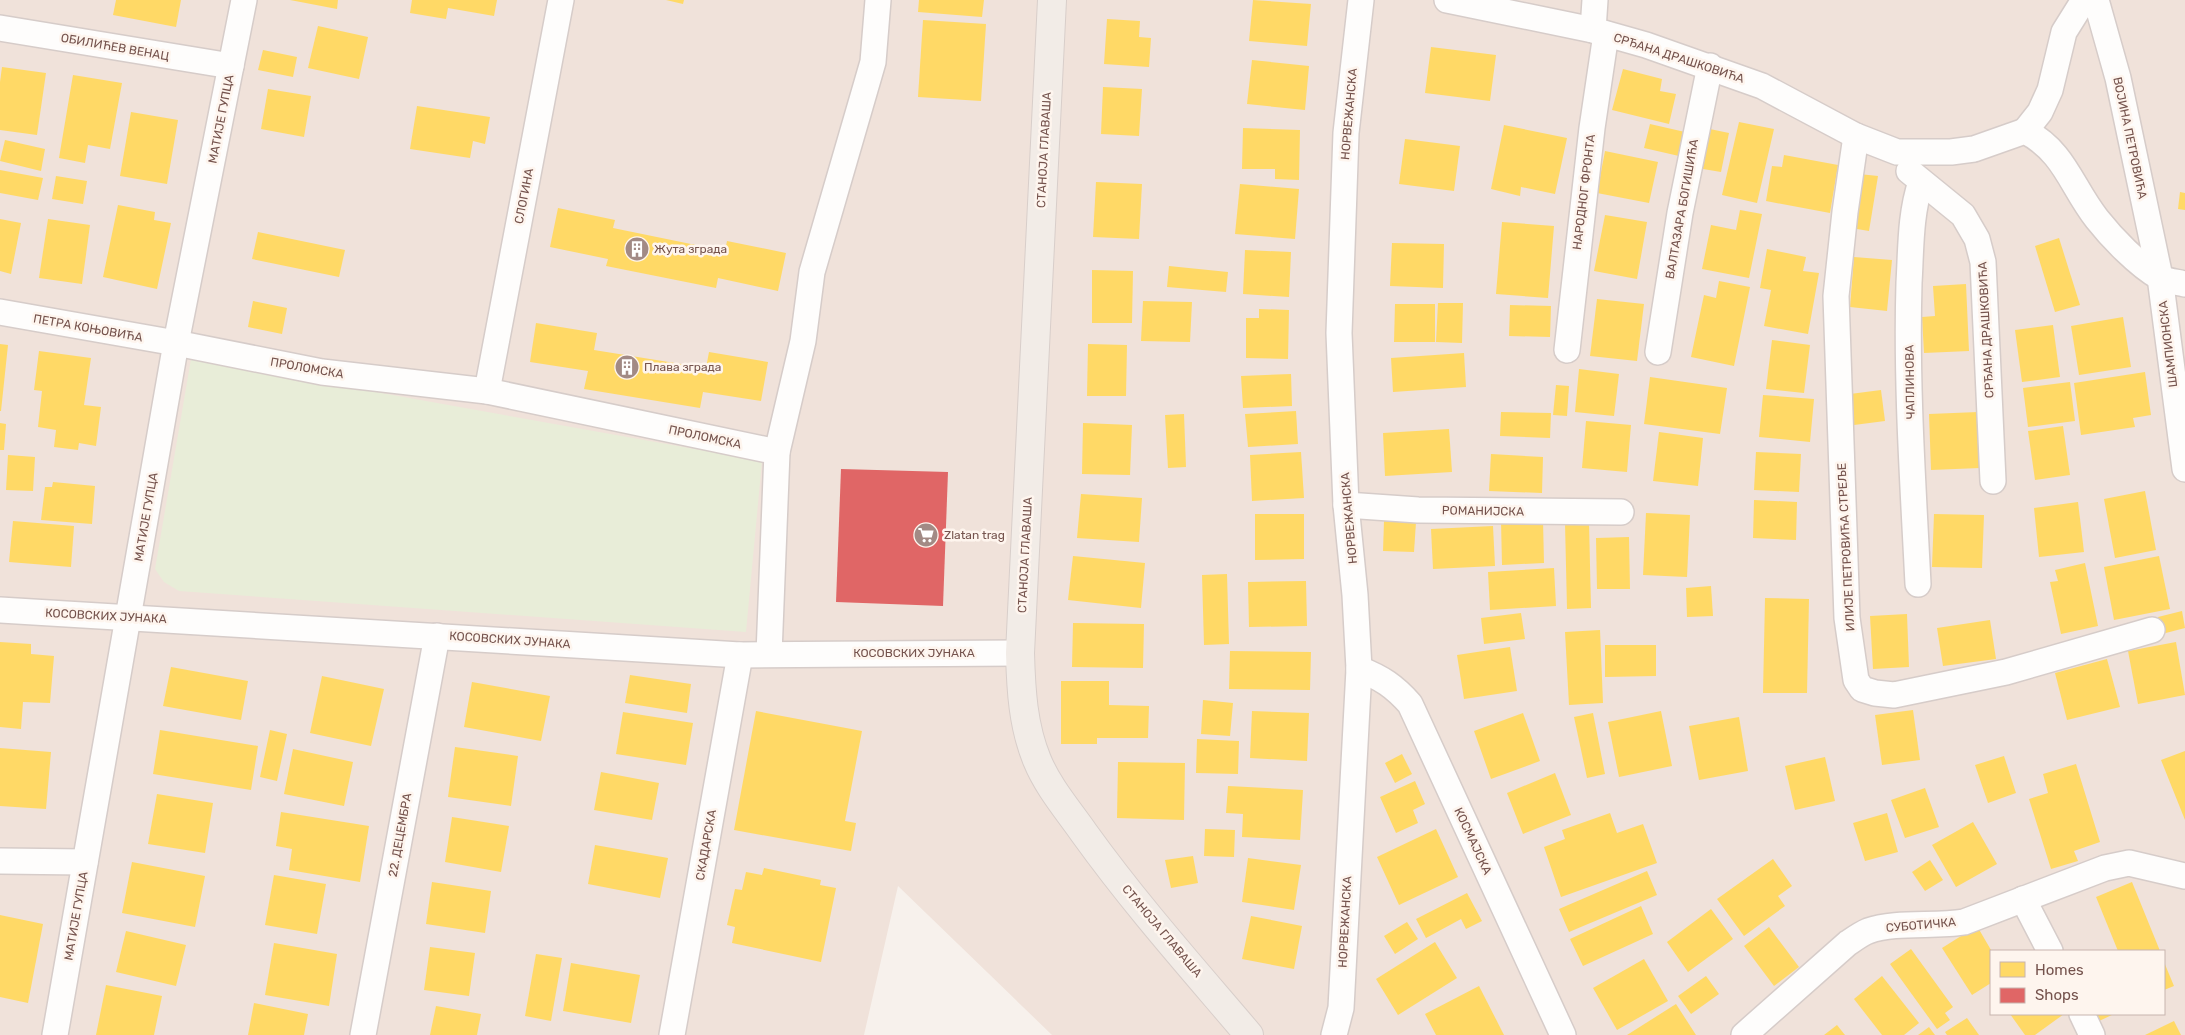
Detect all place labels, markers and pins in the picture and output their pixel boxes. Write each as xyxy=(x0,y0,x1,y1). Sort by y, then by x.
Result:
building icon: Жута зграда xyxy=(624,236,650,262)
place label: Жута зграда xyxy=(654,242,727,256)
building icon: Плава зграда xyxy=(614,354,640,380)
place label: Плава зграда xyxy=(644,360,721,374)
supermarket icon: Zlatan trag xyxy=(913,522,939,548)
place label: Zlatan trag xyxy=(944,528,1005,542)

